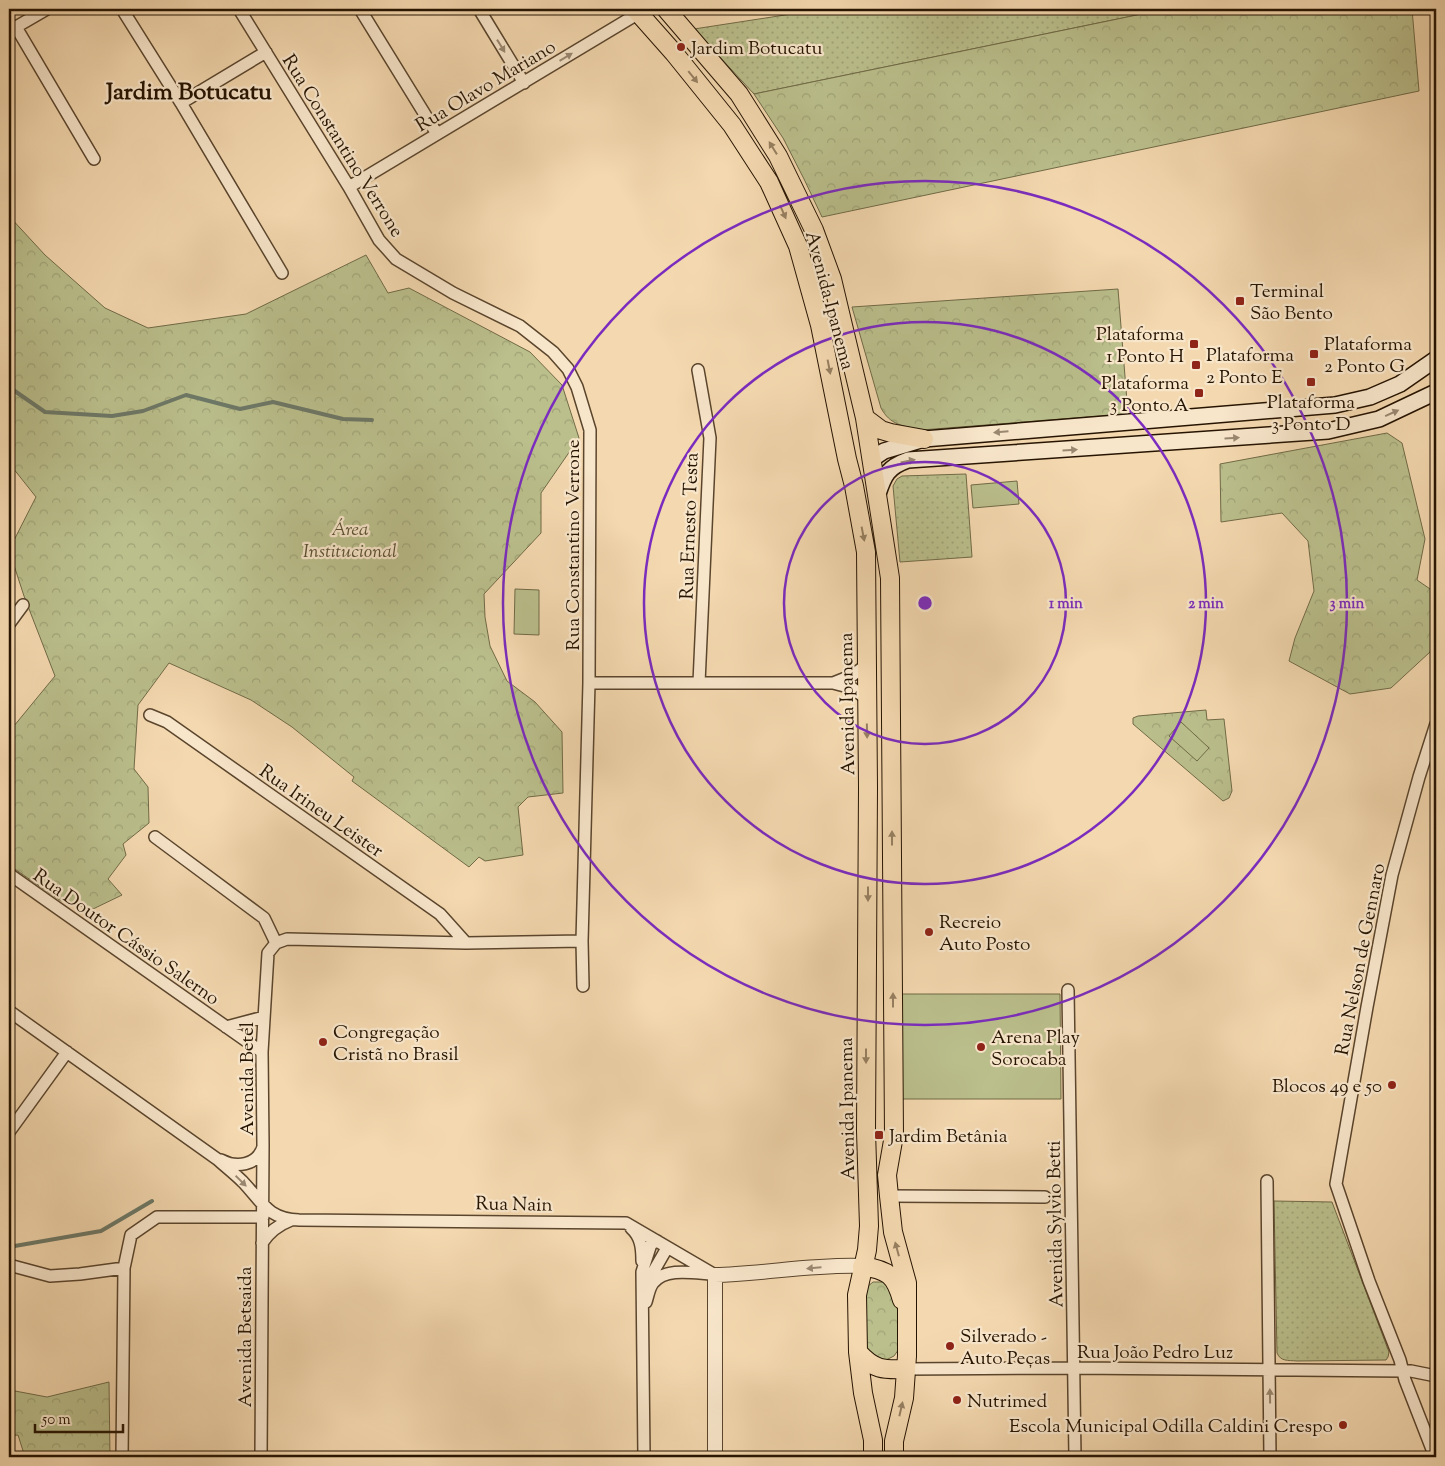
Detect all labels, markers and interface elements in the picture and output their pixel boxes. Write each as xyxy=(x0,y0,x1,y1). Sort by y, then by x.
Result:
street label: Rua Olavo Mariano xyxy=(411,35,562,140)
place label: Jardim Botucatu xyxy=(690,36,822,63)
one-way arrow xyxy=(497,39,506,52)
marker: Jardim Botucatu xyxy=(675,41,687,53)
street label: Rua Constantino Verrone xyxy=(274,50,409,243)
one-way arrow xyxy=(559,53,572,62)
one-way arrow xyxy=(688,70,699,83)
district label: Jardim Botucatu xyxy=(104,76,272,110)
one-way arrow xyxy=(768,142,778,155)
one-way arrow xyxy=(779,205,787,219)
street label: Avenida Ipanema xyxy=(797,228,860,373)
place label: Terminal São Bento xyxy=(1250,279,1333,328)
marker: Terminal São Bento xyxy=(1234,295,1246,307)
place label: Plataforma 1 Ponto H xyxy=(1096,322,1184,371)
place label: Plataforma 2 Ponto G xyxy=(1324,332,1412,381)
marker: Plataforma 1 Ponto H xyxy=(1188,338,1200,350)
place label: Plataforma 2 Ponto E xyxy=(1206,343,1294,392)
marker: Plataforma 2 Ponto G xyxy=(1308,348,1320,360)
marker: Plataforma 2 Ponto E xyxy=(1190,359,1202,371)
one-way arrow xyxy=(825,360,833,376)
place label: Plataforma 3 Ponto A xyxy=(1101,371,1190,420)
marker: Plataforma 3 Ponto D xyxy=(1305,376,1317,388)
marker: Plataforma 3 Ponto A xyxy=(1193,387,1205,399)
place label: Plataforma 3 Ponto D xyxy=(1267,390,1355,439)
one-way arrow xyxy=(1385,409,1399,417)
one-way arrow xyxy=(993,429,1009,437)
one-way arrow xyxy=(1225,433,1241,441)
street label: Rua Constantino Verrone xyxy=(561,439,588,651)
one-way arrow xyxy=(1063,445,1079,453)
street label: Rua Ernesto Testa xyxy=(674,452,707,600)
one-way arrow xyxy=(901,457,917,465)
park label: Área Institucional xyxy=(303,517,397,566)
one-way arrow xyxy=(859,527,867,543)
centre of rings xyxy=(916,594,934,612)
text: 1 min xyxy=(1049,594,1083,615)
text: 2 min xyxy=(1188,594,1224,615)
text: 3 min xyxy=(1330,594,1365,615)
street label: Avenida Ipanema xyxy=(834,632,863,775)
one-way arrow xyxy=(864,724,872,740)
street label: Rua Irineu Leister xyxy=(253,759,388,865)
one-way arrow xyxy=(888,829,896,845)
street label: Rua Nelson de Gennaro xyxy=(1330,861,1393,1058)
street label: Rua Doutor Cássio Salerno xyxy=(27,863,224,1013)
one-way arrow xyxy=(864,886,872,902)
place label: Recreio Auto Posto xyxy=(939,910,1030,959)
marker: Recreio Auto Posto xyxy=(923,926,935,938)
one-way arrow xyxy=(889,992,897,1008)
place label: Congregação Cristã no Brasil xyxy=(333,1020,459,1069)
street label: Avenida Betel xyxy=(235,1022,262,1136)
place label: Arena Play Sorocaba xyxy=(991,1025,1081,1074)
marker: Congregação Cristã no Brasil xyxy=(317,1036,329,1048)
street label: Avenida Ipanema xyxy=(834,1037,863,1180)
marker: Arena Play Sorocaba xyxy=(975,1041,987,1053)
one-way arrow xyxy=(862,1049,870,1065)
place label: Blocos 49 e 50 xyxy=(1272,1074,1382,1101)
marker: Blocos 49 e 50 xyxy=(1386,1079,1398,1091)
place label: Jardim Betânia xyxy=(888,1124,1008,1151)
marker: Jardim Betânia xyxy=(873,1129,885,1141)
street label: Avenida Sylvio Betti xyxy=(1042,1140,1071,1308)
one-way arrow xyxy=(235,1175,247,1187)
street label: Rua Nain xyxy=(475,1191,553,1220)
one-way arrow xyxy=(893,1241,901,1256)
one-way arrow xyxy=(805,1264,821,1272)
street label: Avenida Betsaida xyxy=(233,1266,260,1407)
place label: Silverado - Auto Peças xyxy=(960,1324,1050,1373)
marker: Silverado - Auto Peças xyxy=(944,1340,956,1352)
street label: Rua João Pedro Luz xyxy=(1077,1340,1233,1367)
one-way arrow xyxy=(1266,1387,1274,1403)
place label: Nutrimed xyxy=(967,1389,1047,1416)
marker: Nutrimed xyxy=(951,1394,963,1406)
scale bar xyxy=(35,1401,122,1433)
one-way arrow xyxy=(897,1402,905,1417)
text: 50 m xyxy=(41,1410,71,1431)
place label: Escola Municipal Odilla Caldini Crespo xyxy=(1009,1414,1333,1441)
marker: Escola Municipal Odilla Caldini Crespo xyxy=(1337,1419,1349,1431)

